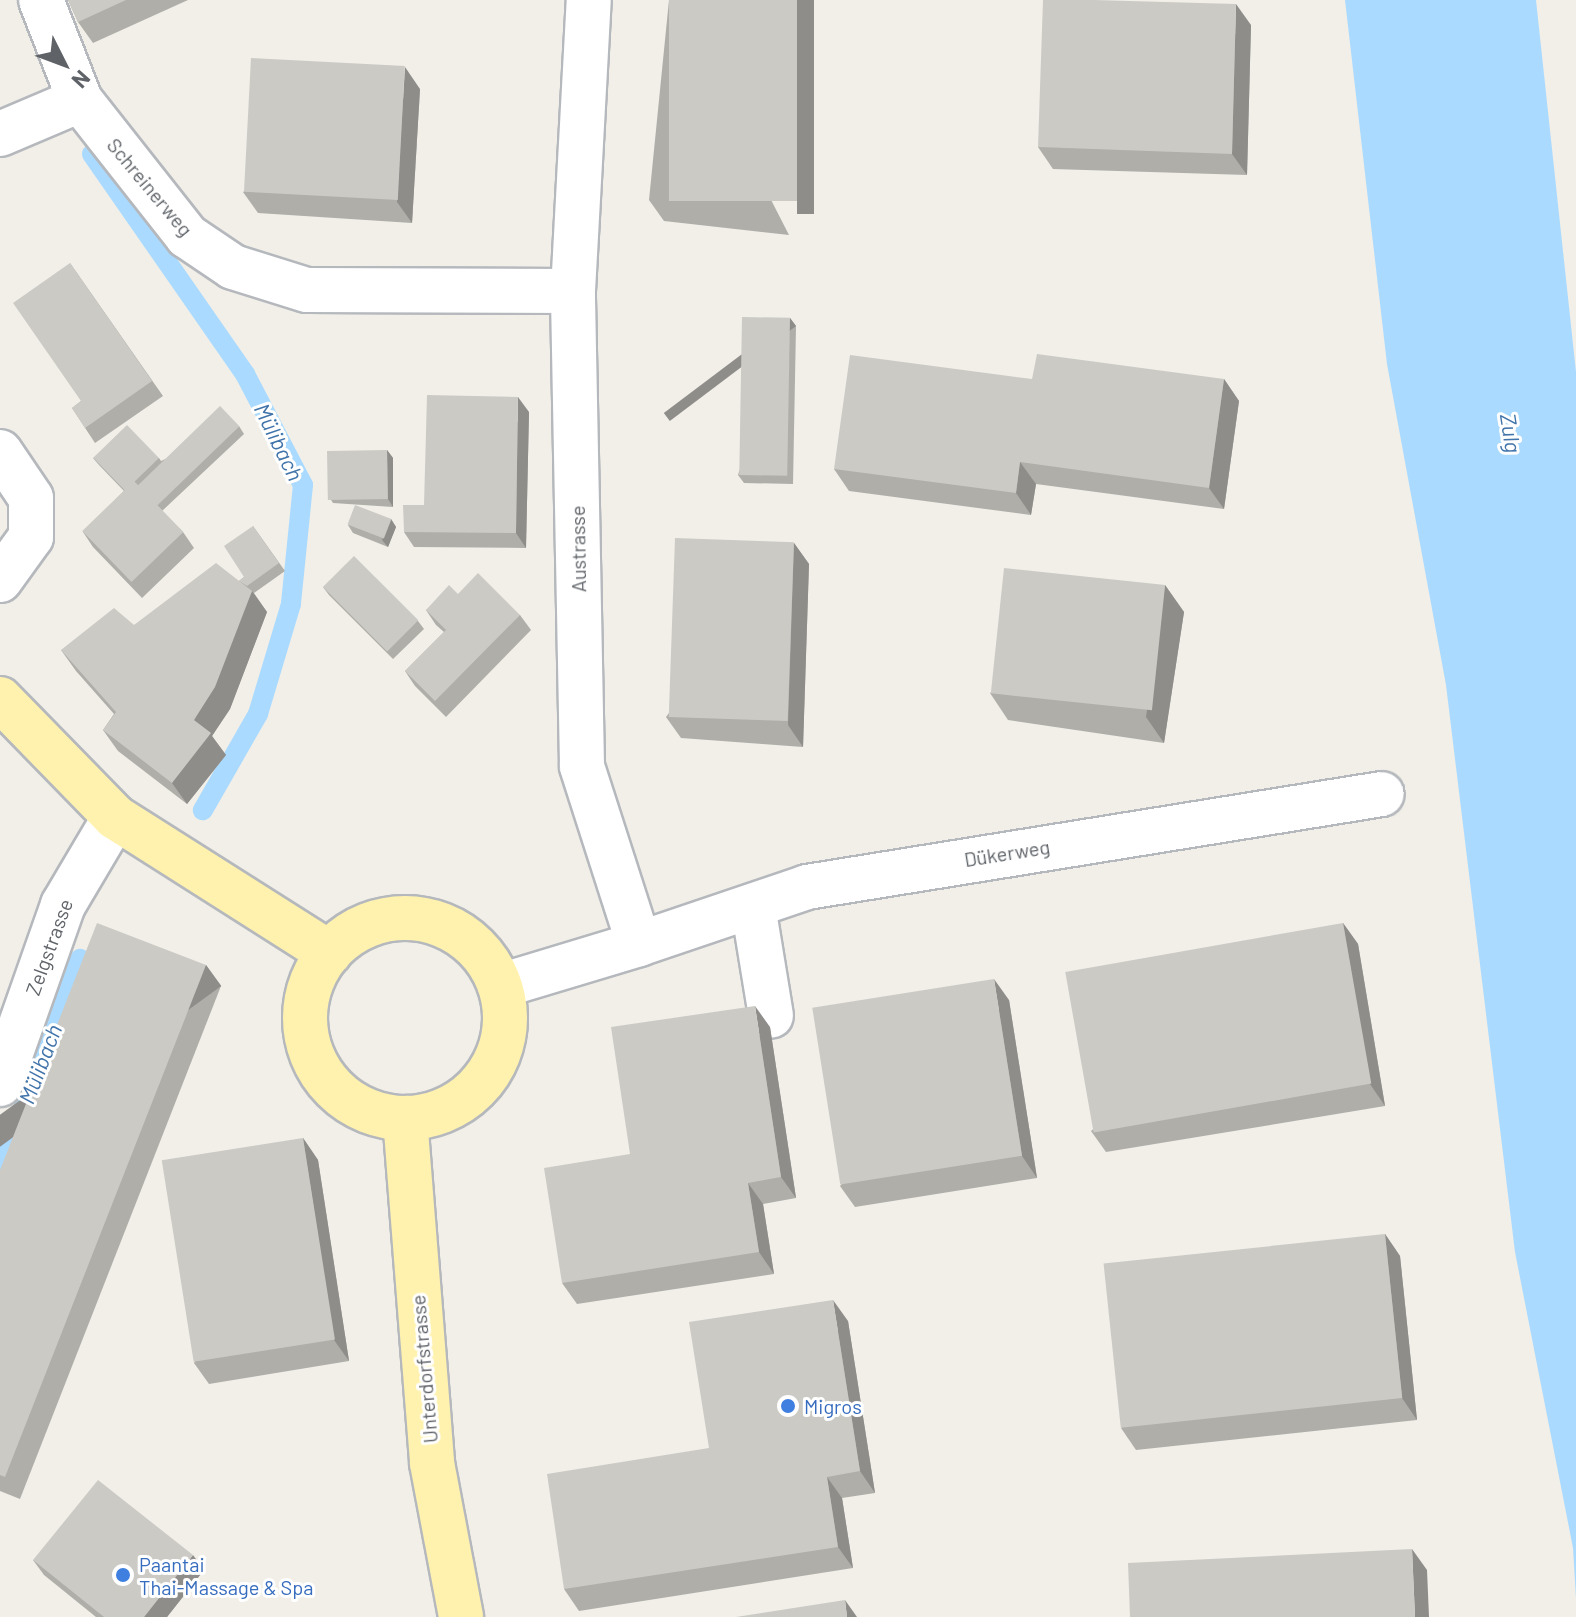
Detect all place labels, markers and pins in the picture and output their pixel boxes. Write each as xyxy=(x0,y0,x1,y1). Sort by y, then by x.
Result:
place label: Migros xyxy=(804,1394,862,1418)
marker: Migros xyxy=(779,1397,797,1415)
place label: Paantai Thai-Massage & Spa xyxy=(139,1552,313,1599)
marker: Paantai Thai-Massage & Spa xyxy=(114,1566,132,1584)

